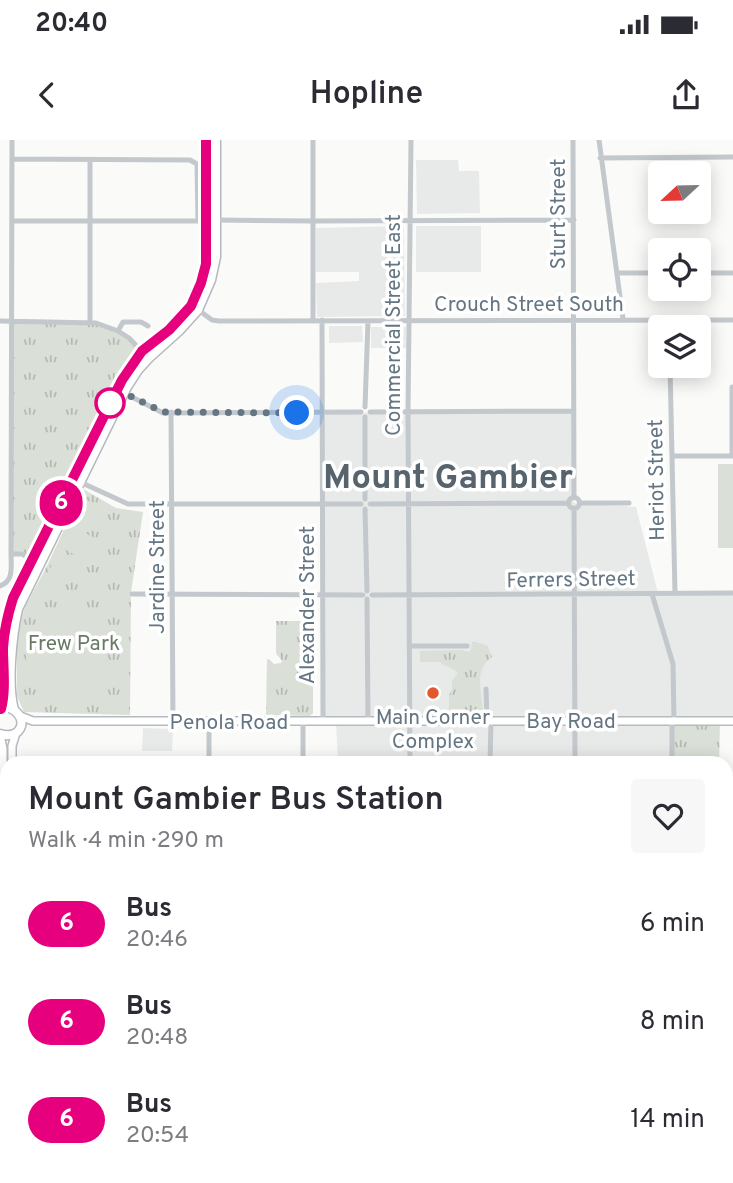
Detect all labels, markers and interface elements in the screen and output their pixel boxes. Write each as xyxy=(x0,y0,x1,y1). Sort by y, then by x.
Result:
text: 20:40 xyxy=(35,8,108,41)
text: Hopline xyxy=(310,75,423,115)
icon: back xyxy=(28,76,66,114)
icon: share xyxy=(667,76,705,114)
street label: Sturt Street xyxy=(546,159,573,269)
north arrow xyxy=(648,161,710,224)
map controls xyxy=(648,161,711,378)
street label: Commercial Street East xyxy=(381,214,408,436)
button: locate xyxy=(648,238,711,301)
street label: Crouch Street South xyxy=(434,292,624,319)
button: layers xyxy=(648,315,711,378)
unlabelled marker xyxy=(95,388,125,418)
your location xyxy=(279,395,314,430)
street label: Heriot Street xyxy=(643,419,672,541)
district label: Mount Gambier xyxy=(323,457,573,501)
line badge: 6 xyxy=(38,480,84,526)
text: 6 xyxy=(54,488,68,518)
street label: Jardine Street xyxy=(145,500,172,634)
street label: Alexander Street xyxy=(295,526,322,684)
street label: Ferrers Street xyxy=(506,566,636,595)
park label: Frew Park xyxy=(28,631,120,658)
marker: Main Corner Complex xyxy=(425,685,441,701)
place label: Main Corner Complex xyxy=(376,705,490,756)
street label: Bay Road xyxy=(526,709,616,736)
street label: Penola Road xyxy=(170,710,288,737)
button: heart xyxy=(631,779,705,853)
text: Mount Gambier Bus Station xyxy=(28,780,444,822)
text: Walk · 4 min · 290 m xyxy=(28,827,224,856)
text: Bus xyxy=(126,893,172,926)
text: 6 min xyxy=(640,908,705,941)
text: 6 xyxy=(59,909,74,939)
text: 20:46 xyxy=(126,926,188,955)
text: Bus xyxy=(126,991,172,1024)
text: 8 min xyxy=(640,1006,705,1039)
text: 6 xyxy=(59,1007,74,1037)
text: 20:48 xyxy=(126,1024,188,1053)
text: Bus xyxy=(126,1089,172,1122)
text: 14 min xyxy=(630,1104,705,1137)
text: 6 xyxy=(59,1105,74,1135)
text: 20:54 xyxy=(126,1122,189,1151)

